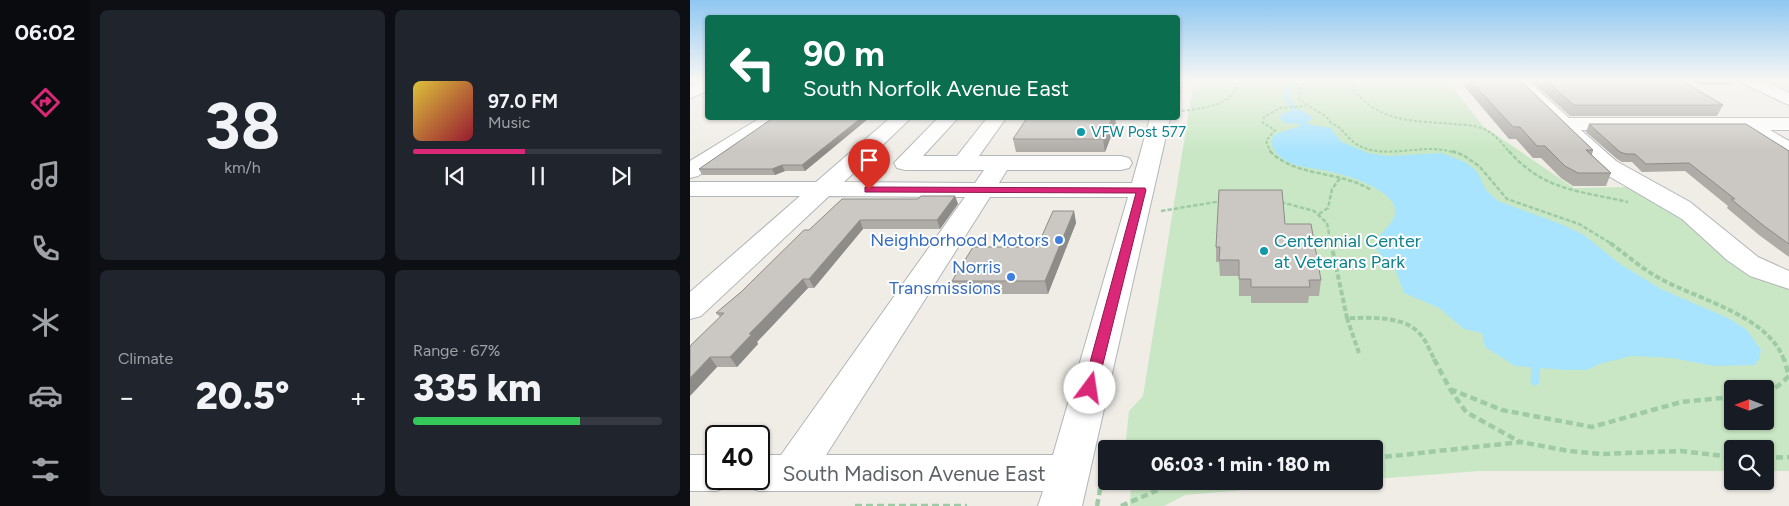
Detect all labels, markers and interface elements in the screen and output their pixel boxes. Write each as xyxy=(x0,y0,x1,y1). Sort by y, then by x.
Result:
text: 06:02 xyxy=(15,19,75,46)
text: 90 m xyxy=(803,33,885,75)
icon: left xyxy=(720,35,785,100)
text: South Norfolk Avenue East xyxy=(803,75,1069,102)
icon: directions xyxy=(28,85,63,120)
text: 38 xyxy=(205,86,280,164)
text: 97.0 FM xyxy=(488,90,558,113)
text: Music xyxy=(488,113,530,132)
place label: VFW Post 577 xyxy=(1091,123,1186,141)
marker: VFW Post 577 xyxy=(1075,126,1087,138)
pin xyxy=(848,139,890,190)
icon: arrive xyxy=(855,146,883,174)
icon: music xyxy=(28,158,63,193)
text: km/h xyxy=(224,158,261,177)
icon: previous xyxy=(441,162,469,190)
icon: pause xyxy=(524,162,552,190)
icon: next xyxy=(607,162,635,190)
place label: Neighborhood Motors xyxy=(870,229,1049,251)
place label: Centennial Center at Veterans Park xyxy=(1274,230,1421,273)
icon: phone xyxy=(28,231,63,266)
marker: Neighborhood Motors xyxy=(1053,234,1065,246)
marker: Centennial Center at Veterans Park xyxy=(1258,245,1270,257)
place label: Norris Transmissions xyxy=(889,256,1001,299)
marker: Norris Transmissions xyxy=(1005,271,1017,283)
icon: climate xyxy=(28,305,63,340)
text: Range · 67% xyxy=(413,341,500,360)
text: Climate xyxy=(118,349,173,368)
position arrow xyxy=(1063,361,1115,413)
text: 335 km xyxy=(413,365,542,411)
text: 20.5° xyxy=(195,373,290,419)
icon: car xyxy=(28,378,63,413)
text: − xyxy=(118,380,135,414)
text: + xyxy=(350,380,367,414)
north arrow xyxy=(1724,380,1774,430)
map controls xyxy=(1724,380,1774,490)
speed limit sign: 40 xyxy=(705,425,770,490)
button: search xyxy=(1724,440,1774,490)
icon: filters xyxy=(28,452,63,487)
text: 06:03 · 1 min · 180 m xyxy=(1151,453,1330,476)
street label: South Madison Avenue East xyxy=(782,461,1046,486)

